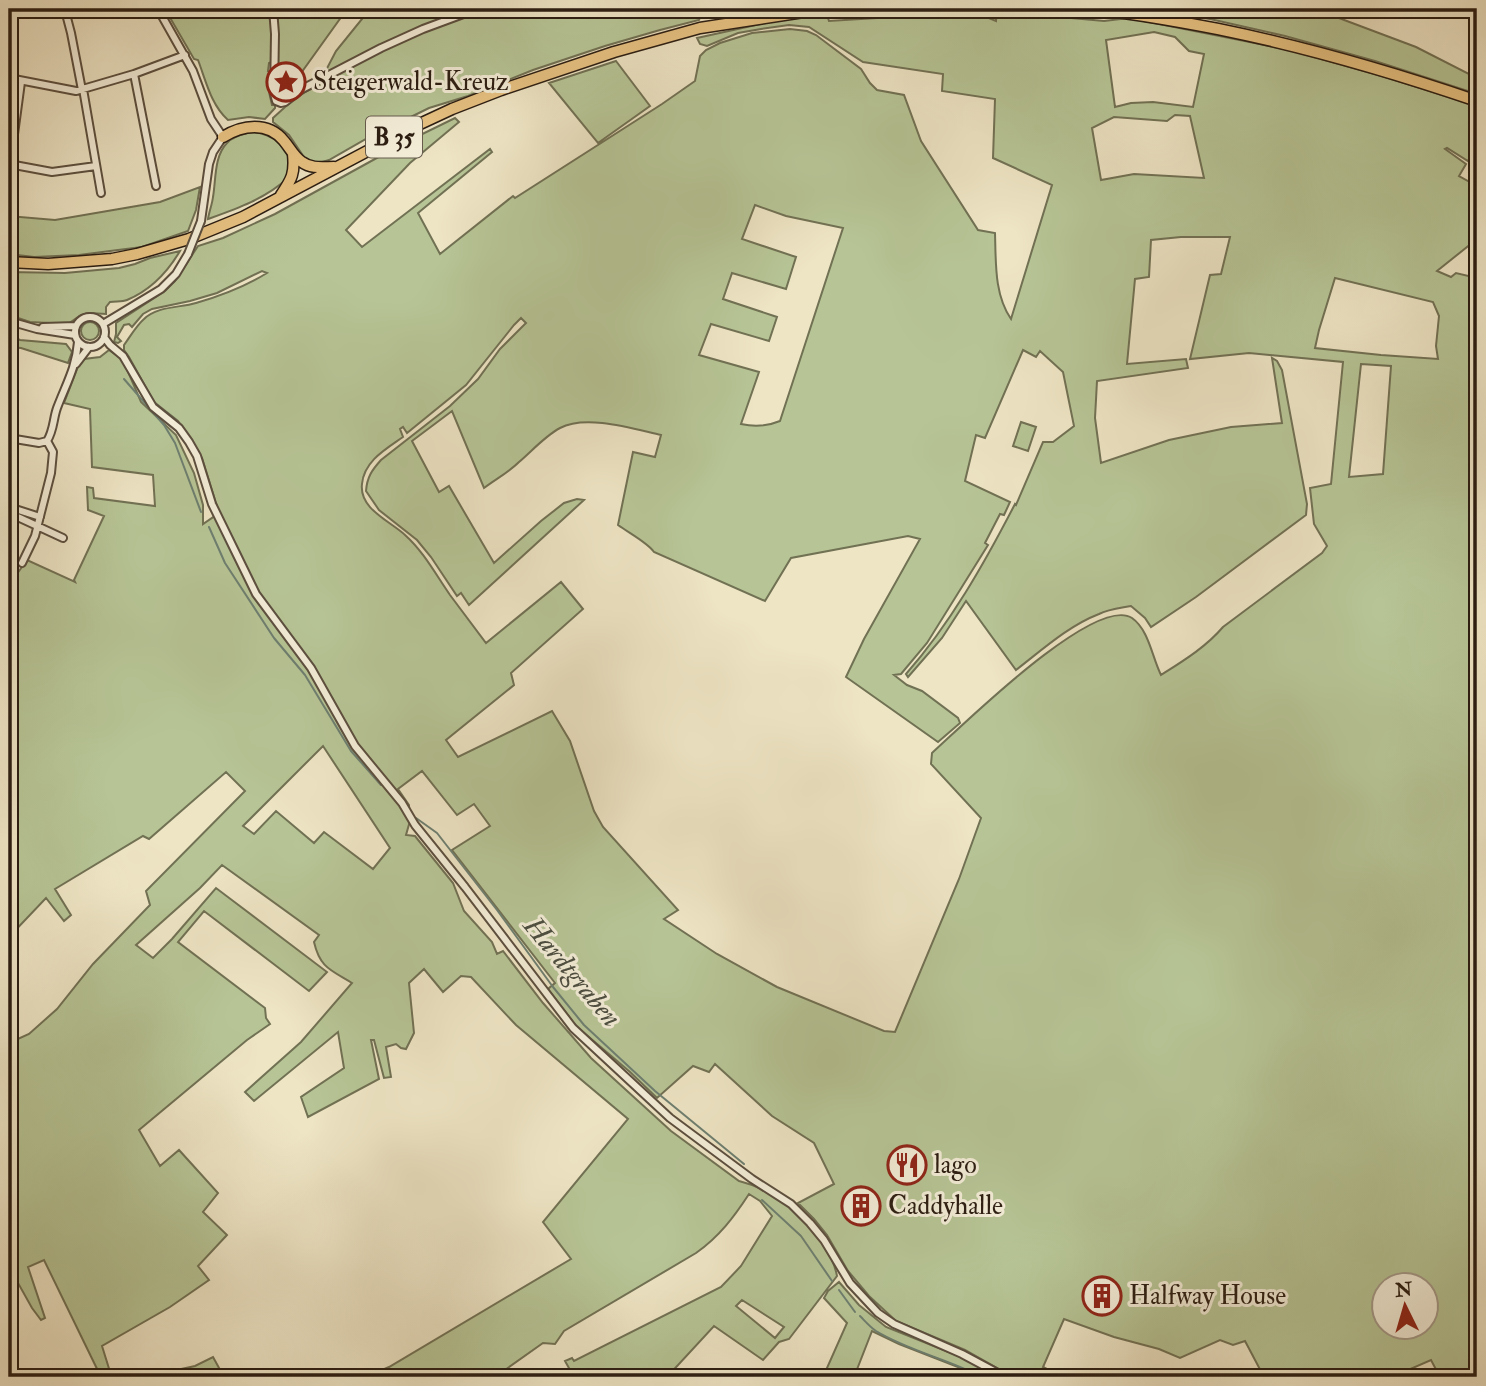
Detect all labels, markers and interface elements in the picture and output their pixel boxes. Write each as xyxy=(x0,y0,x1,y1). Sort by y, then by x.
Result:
place icon: Steigerwald-Kreuz xyxy=(265,61,307,103)
place label: Steigerwald-Kreuz xyxy=(313,66,509,98)
road number: B 35 xyxy=(366,117,422,158)
water label: Hardtgraben xyxy=(514,908,628,1035)
restaurant icon: lago xyxy=(886,1144,928,1186)
place label: lago xyxy=(934,1149,977,1181)
building icon: Caddyhalle xyxy=(840,1185,882,1227)
place label: Caddyhalle xyxy=(888,1190,1003,1222)
north arrow xyxy=(1370,1270,1440,1340)
building icon: Halfway House xyxy=(1081,1275,1123,1317)
text: N xyxy=(1393,1277,1414,1303)
place label: Halfway House xyxy=(1129,1280,1286,1312)

